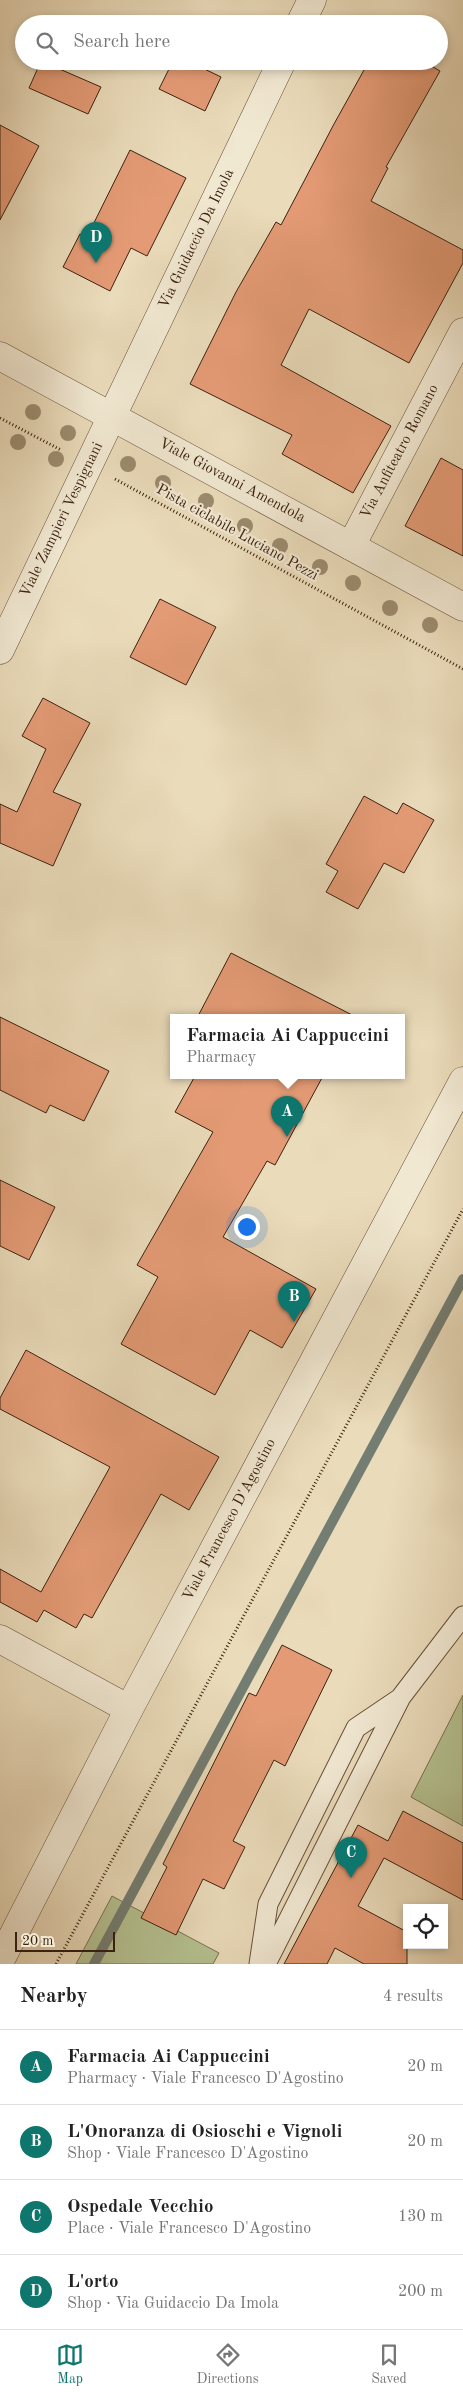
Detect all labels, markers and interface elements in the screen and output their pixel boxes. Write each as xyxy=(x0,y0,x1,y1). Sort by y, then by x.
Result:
search box xyxy=(15,15,448,70)
icon: search xyxy=(33,29,61,57)
text: Search here xyxy=(73,33,170,52)
street label: Via Guidaccio Da Imola xyxy=(157,166,238,311)
pin: D xyxy=(80,222,112,263)
street label: Via Anfiteatro Romano xyxy=(358,382,442,522)
street label: Viale Giovanni Amendola xyxy=(156,436,308,526)
street label: Viale Zampieri Vespignani xyxy=(18,440,106,600)
street label: Pista ciclabile Luciano Pezzi xyxy=(154,482,320,584)
popup xyxy=(170,1014,405,1079)
text: Farmacia Ai Cappuccini xyxy=(186,1027,389,1046)
text: Pharmacy xyxy=(186,1050,256,1066)
pin: A xyxy=(271,1096,303,1137)
your location xyxy=(234,1214,260,1240)
pin: B xyxy=(278,1281,310,1322)
street label: Viale Francesco D'Agostino xyxy=(181,1437,279,1603)
pin: C xyxy=(335,1837,367,1878)
map controls xyxy=(403,1904,448,1949)
button: locate xyxy=(403,1904,448,1949)
scale bar xyxy=(15,1929,115,1952)
text: 20 m xyxy=(22,1934,53,1948)
text: Nearby xyxy=(20,1986,88,2007)
text: 4 results xyxy=(383,1989,443,2005)
text: Farmacia Ai Cappuccini xyxy=(67,2048,270,2067)
text: A xyxy=(30,2059,42,2075)
text: 20 m xyxy=(407,2059,443,2075)
text: Pharmacy · Viale Francesco D'Agostino xyxy=(67,2071,344,2087)
text: L'Onoranza di Osioschi e Vignoli xyxy=(67,2123,342,2142)
text: B xyxy=(30,2134,42,2150)
text: 20 m xyxy=(407,2134,443,2150)
text: Shop · Viale Francesco D'Agostino xyxy=(67,2146,308,2162)
text: Ospedale Vecchio xyxy=(67,2198,213,2217)
text: C xyxy=(31,2209,41,2225)
text: 130 m xyxy=(398,2209,443,2225)
text: Place · Viale Francesco D'Agostino xyxy=(67,2221,311,2237)
text: L'orto xyxy=(67,2273,119,2292)
text: D xyxy=(30,2284,42,2300)
text: 200 m xyxy=(398,2284,443,2300)
text: Shop · Via Guidaccio Da Imola xyxy=(67,2296,279,2312)
tab: Map xyxy=(56,2341,84,2388)
tab: Directions xyxy=(197,2341,259,2388)
tab: Saved xyxy=(371,2341,407,2388)

